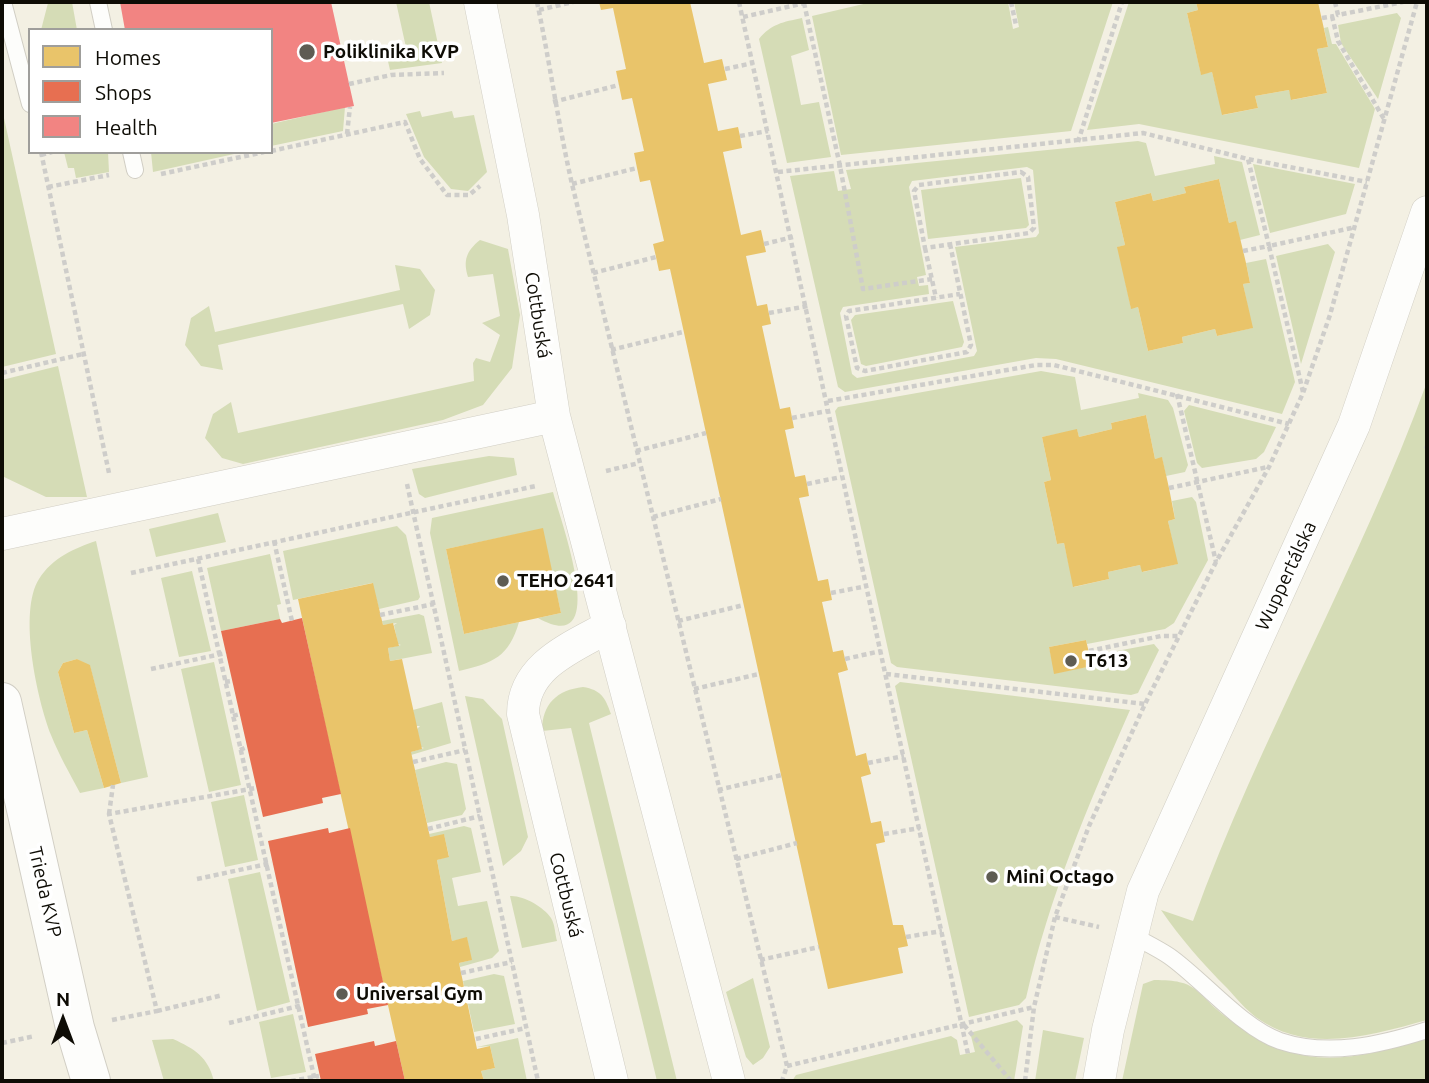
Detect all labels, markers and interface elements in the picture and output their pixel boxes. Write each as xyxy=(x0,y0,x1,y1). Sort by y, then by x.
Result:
legend xyxy=(28,28,273,154)
place label: Poliklinika KVP xyxy=(323,41,459,63)
marker: Poliklinika KVP xyxy=(297,42,317,62)
text: Homes xyxy=(95,45,161,69)
text: Shops xyxy=(95,80,152,104)
text: Health xyxy=(95,115,158,139)
street label: Cottbuská xyxy=(520,270,556,360)
street label: Wuppertálska xyxy=(1251,518,1321,634)
place label: TEHO 2641 xyxy=(517,570,616,592)
marker: TEHO 2641 xyxy=(495,573,511,589)
place label: T613 xyxy=(1085,650,1129,672)
marker: T613 xyxy=(1063,653,1079,669)
street label: Trieda KVP xyxy=(23,844,67,940)
street label: Cottbuská xyxy=(544,850,588,940)
place label: Mini Octago xyxy=(1006,866,1114,888)
marker: Mini Octago xyxy=(984,869,1000,885)
place label: Universal Gym xyxy=(356,983,483,1005)
north arrow xyxy=(28,985,98,1055)
marker: Universal Gym xyxy=(334,986,350,1002)
text: N xyxy=(56,988,70,1010)

